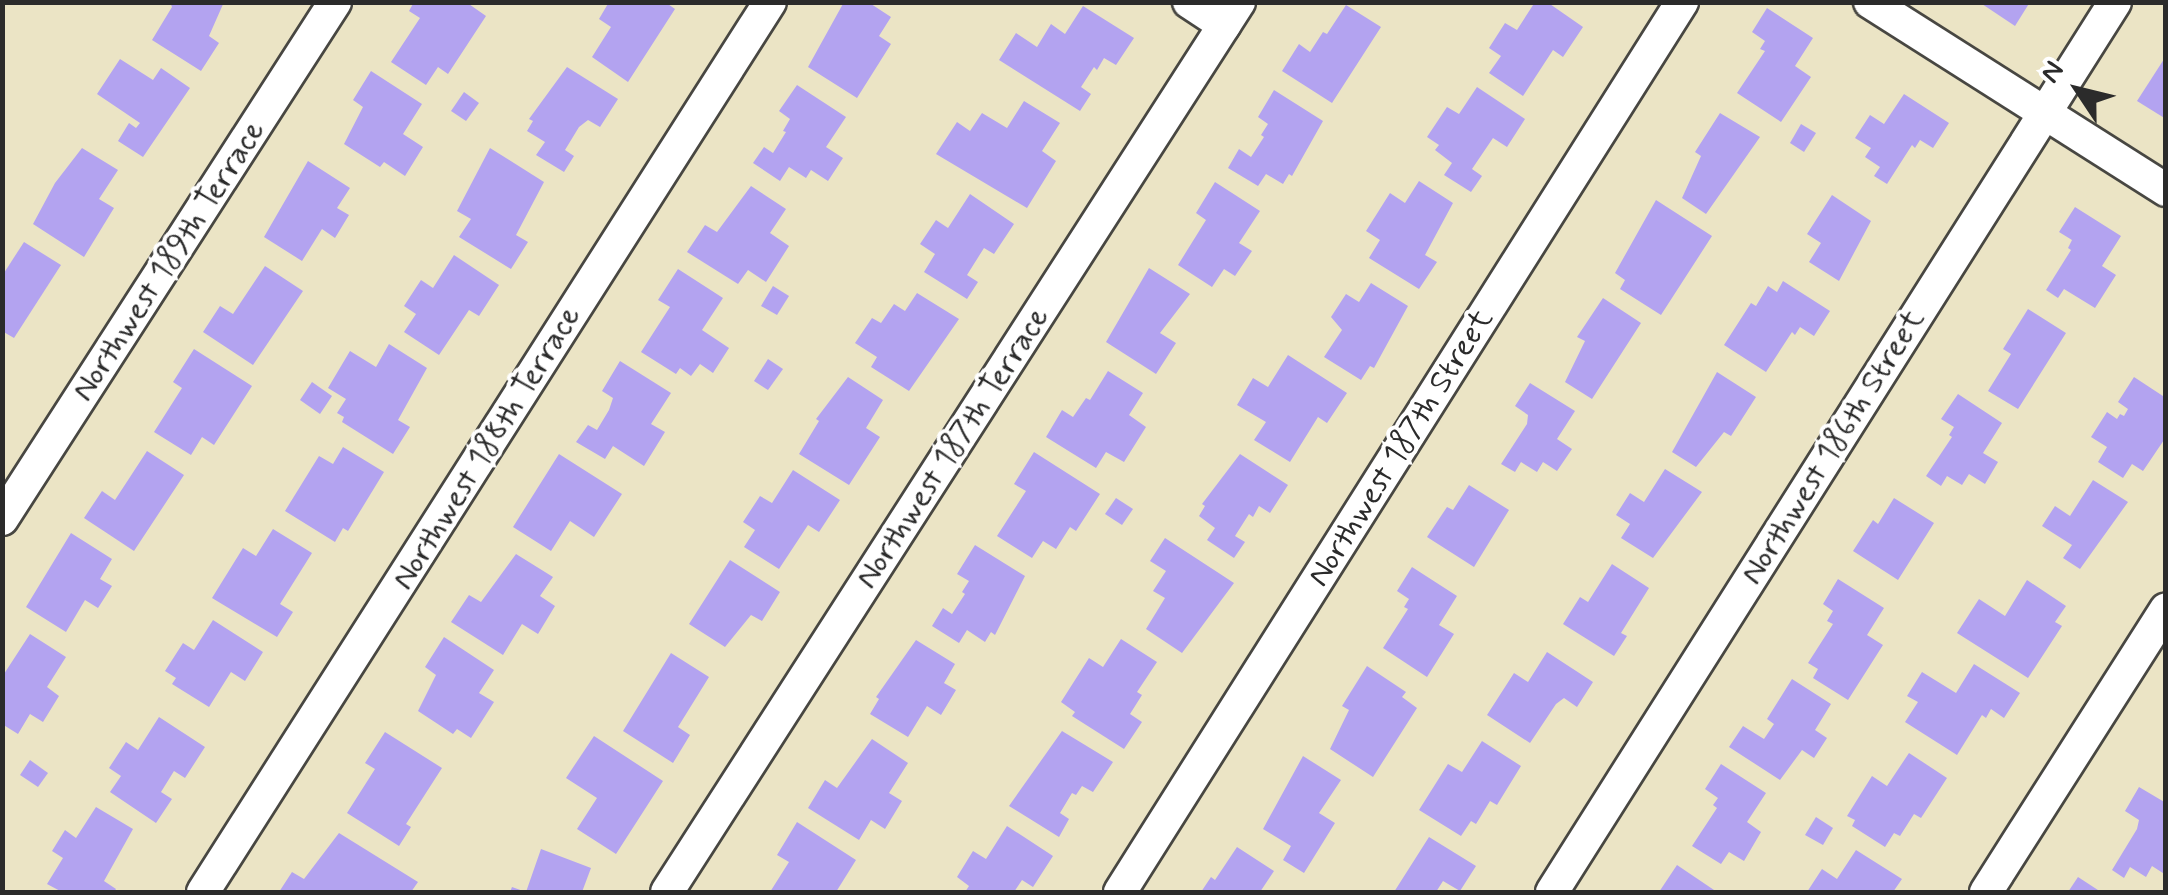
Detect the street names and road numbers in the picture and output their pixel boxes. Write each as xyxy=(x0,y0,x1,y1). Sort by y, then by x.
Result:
street label: Northwest 189th Terrace xyxy=(64,114,274,408)
street label: Northwest 188th Terrace xyxy=(384,299,590,597)
street label: Northwest 187th Terrace xyxy=(848,300,1058,596)
street label: Northwest 187th Street xyxy=(1300,302,1502,594)
street label: Northwest 186th Street xyxy=(1733,302,1933,592)

